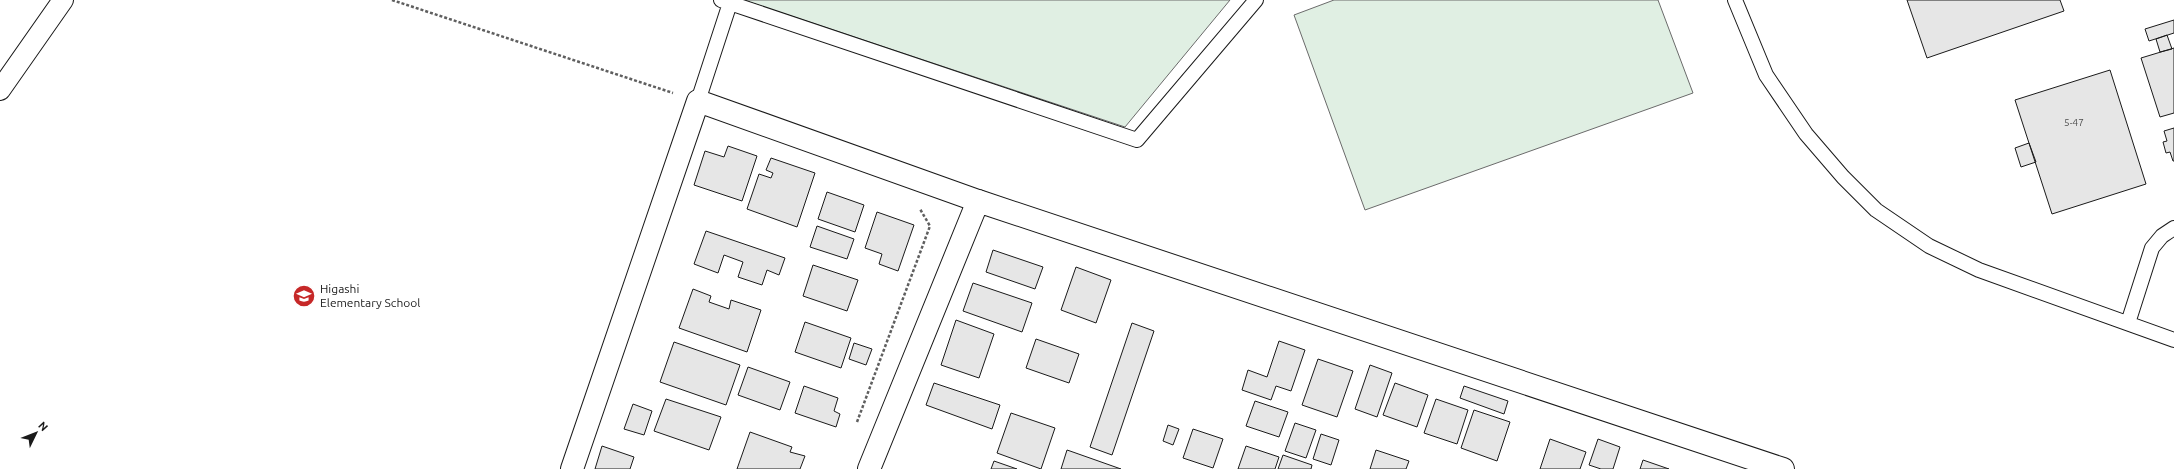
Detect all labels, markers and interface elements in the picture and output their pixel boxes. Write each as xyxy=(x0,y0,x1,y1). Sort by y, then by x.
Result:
house number: 5-47 xyxy=(2064,117,2084,128)
place label: Higashi Elementary School xyxy=(320,282,420,309)
school or university icon: Higashi Elementary School xyxy=(291,283,317,309)
north arrow xyxy=(16,413,56,453)
text: N xyxy=(36,419,51,433)

